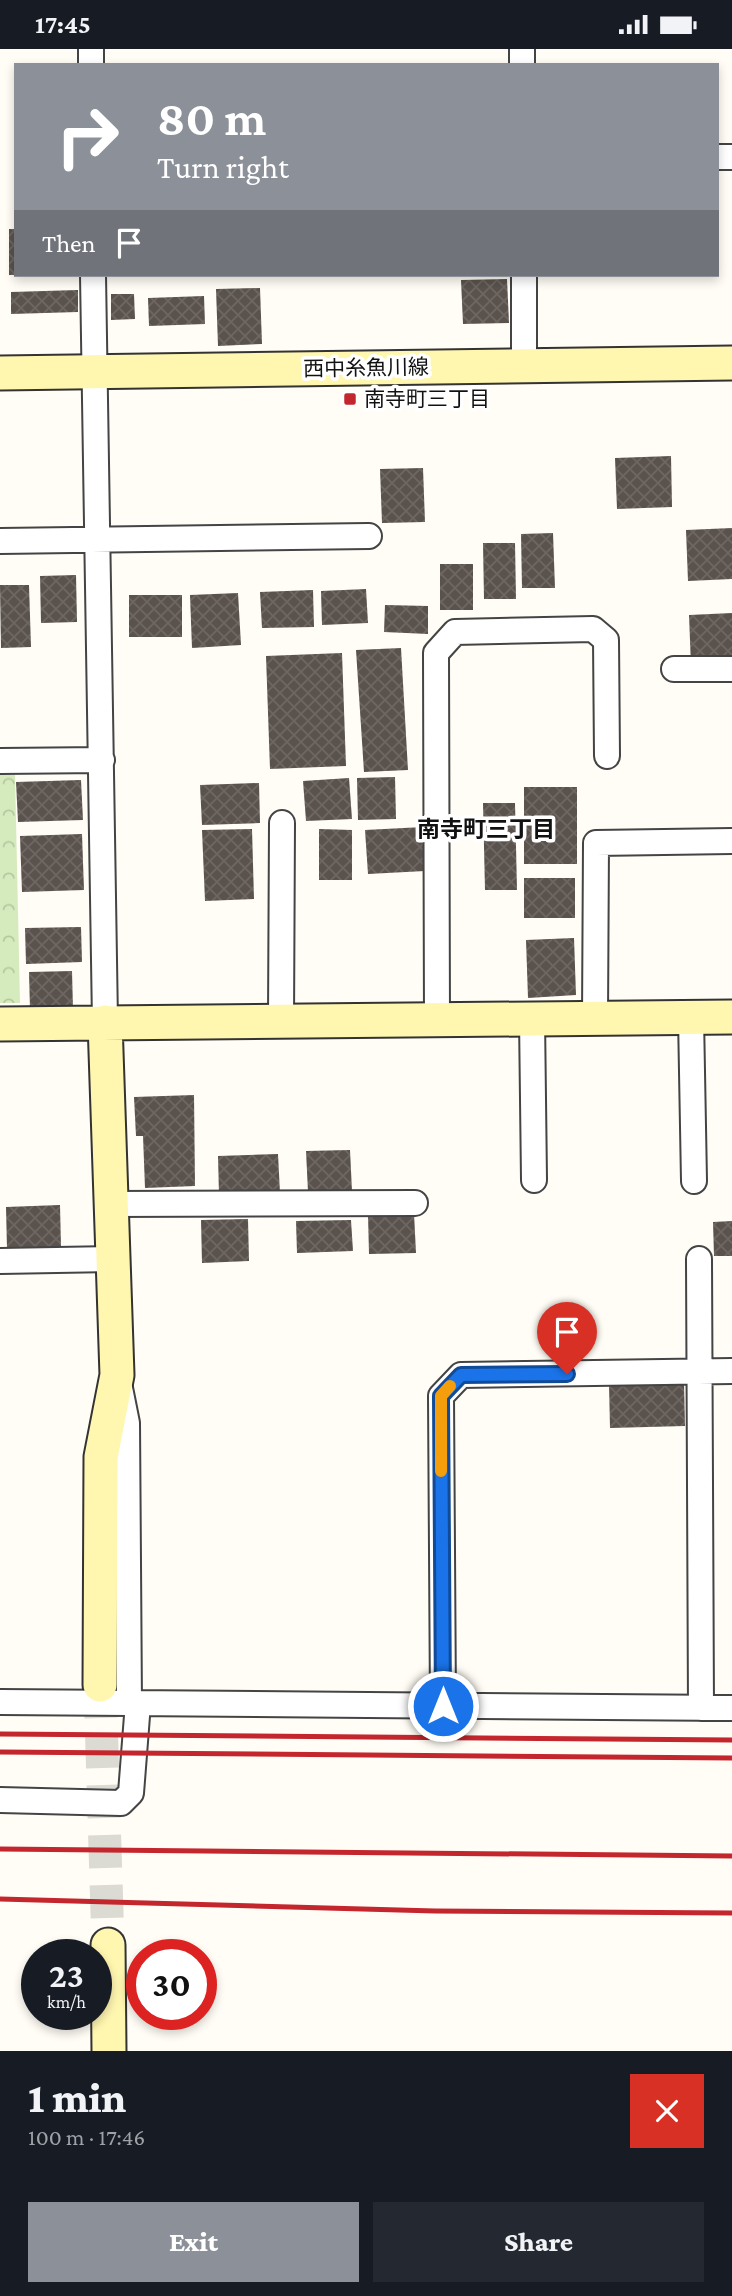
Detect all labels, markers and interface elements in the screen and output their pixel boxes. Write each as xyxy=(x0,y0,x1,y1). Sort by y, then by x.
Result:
text: 17:45 xyxy=(35,10,91,39)
icon: right xyxy=(42,91,133,182)
text: 80 m xyxy=(157,91,266,146)
text: Turn right xyxy=(157,149,289,185)
icon: arrive xyxy=(110,224,148,262)
text: Then xyxy=(42,229,96,258)
street label: 西中糸魚川線 xyxy=(303,355,429,381)
place label: 南寺町三丁目 xyxy=(364,387,490,411)
marker: 南寺町三丁目 xyxy=(342,391,358,407)
district label: 南寺町三丁目 xyxy=(417,816,555,842)
pin xyxy=(537,1302,597,1374)
icon: arrive xyxy=(548,1313,586,1351)
position arrow xyxy=(406,1669,480,1743)
speed limit sign: 30 xyxy=(126,1939,217,2030)
text: 23 xyxy=(49,1956,84,1995)
text: km/h xyxy=(47,1992,86,2012)
text: 1 min xyxy=(28,2074,126,2121)
button: close xyxy=(630,2074,704,2148)
text: 100 m · 17:46 xyxy=(28,2124,145,2150)
button: Exit xyxy=(28,2202,359,2282)
button: Share xyxy=(373,2202,704,2282)

